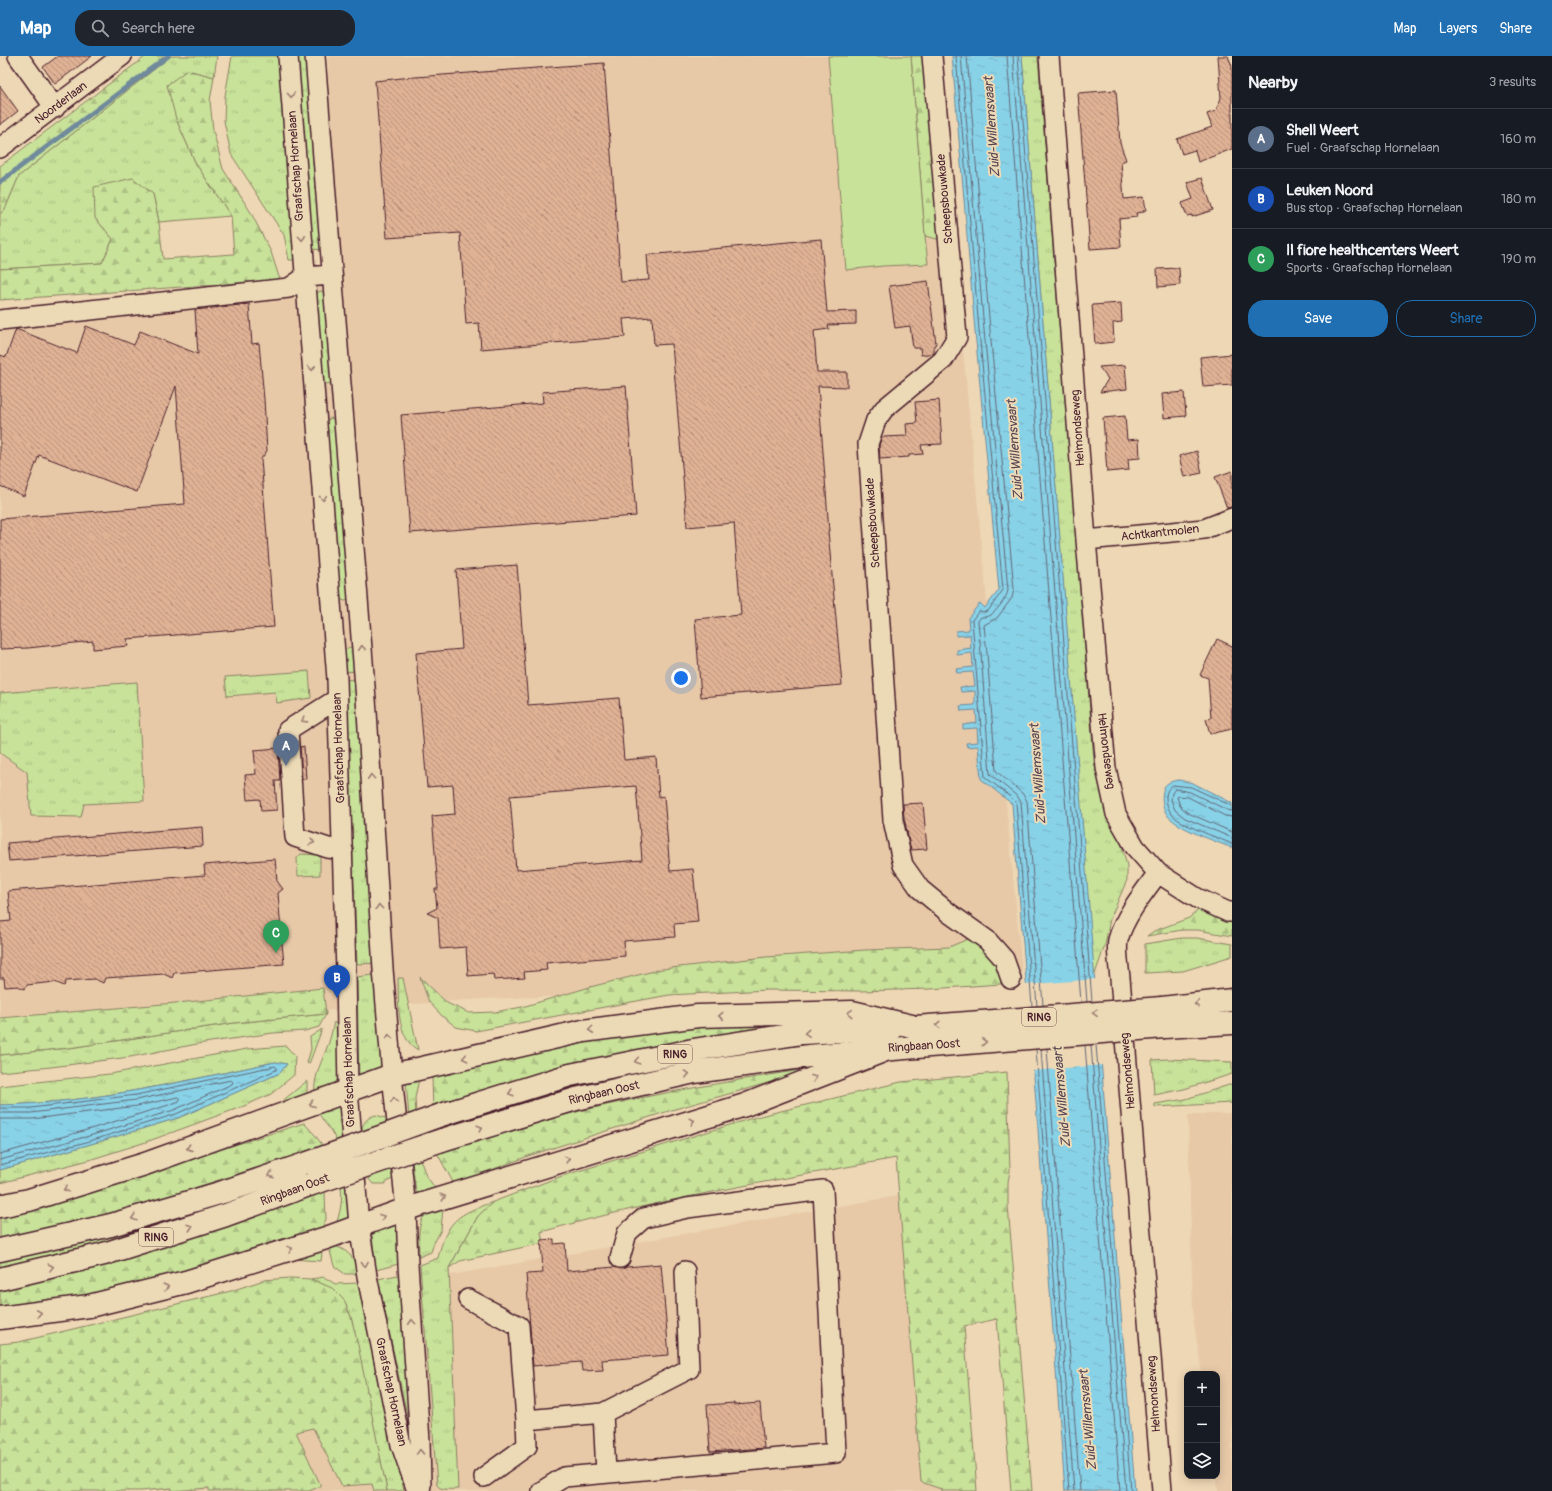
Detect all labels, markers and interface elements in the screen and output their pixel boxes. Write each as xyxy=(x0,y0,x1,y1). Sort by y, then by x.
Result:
search box xyxy=(75,10,355,46)
text: Map xyxy=(20,16,51,40)
icon: search xyxy=(89,17,111,39)
text: Search here xyxy=(121,19,195,38)
text: Map xyxy=(1394,20,1417,37)
text: Layers xyxy=(1439,20,1477,37)
text: Share xyxy=(1499,20,1532,37)
text: Nearby xyxy=(1248,72,1297,93)
text: 3 results xyxy=(1489,74,1536,90)
water label: Zuid-Willemsvaart xyxy=(980,75,1003,178)
street label: Noorderlaan xyxy=(32,78,90,128)
one-way arrow xyxy=(287,92,296,98)
street label: Graafschap Hornelaan xyxy=(285,110,307,222)
text: Shell Weert xyxy=(1286,121,1359,140)
text: A xyxy=(1257,131,1265,147)
text: 160 m xyxy=(1500,131,1536,147)
text: Fuel · Graafschap Hornelaan xyxy=(1286,140,1440,156)
street label: Scheepsbouwkade xyxy=(934,153,956,245)
text: Leuken Noord xyxy=(1286,181,1373,200)
text: B xyxy=(1257,191,1265,207)
text: 180 m xyxy=(1501,191,1536,207)
text: Bus stop · Graafschap Hornelaan xyxy=(1286,200,1463,216)
one-way arrow xyxy=(297,235,306,242)
text: Il fiore healthcenters Weert xyxy=(1286,241,1458,260)
text: C xyxy=(1257,251,1265,267)
text: 190 m xyxy=(1501,251,1536,267)
text: Sports · Graafschap Hornelaan xyxy=(1286,260,1452,276)
button: Save xyxy=(1248,300,1388,337)
button: Share xyxy=(1396,300,1536,337)
one-way arrow xyxy=(308,365,317,371)
street label: Helmondseweg xyxy=(1068,389,1088,467)
water label: Zuid-Willemsvaart xyxy=(1003,398,1026,501)
street label: Scheepsbouwkade xyxy=(862,477,884,569)
one-way arrow xyxy=(318,495,327,501)
street label: Achtkantmolen xyxy=(1120,521,1200,545)
one-way arrow xyxy=(357,644,366,651)
your location xyxy=(671,668,691,688)
street label: Graafschap Hornelaan xyxy=(330,692,348,804)
street label: Helmondseweg xyxy=(1094,712,1118,790)
one-way arrow xyxy=(301,715,308,722)
water label: Zuid-Willemsvaart xyxy=(1026,722,1049,825)
pin: A xyxy=(273,733,299,766)
one-way arrow xyxy=(366,774,375,780)
one-way arrow xyxy=(308,838,315,846)
one-way arrow xyxy=(375,904,384,910)
pin: C xyxy=(263,920,289,953)
pin: B xyxy=(324,965,350,998)
one-way arrow xyxy=(1194,999,1200,1008)
one-way arrow xyxy=(847,1008,853,1017)
road number: RING xyxy=(1022,1008,1056,1026)
one-way arrow xyxy=(1092,1008,1098,1017)
one-way arrow xyxy=(718,1011,724,1020)
street label: Graafschap Hornelaan xyxy=(340,1016,358,1128)
one-way arrow xyxy=(935,1020,941,1029)
one-way arrow xyxy=(588,1025,594,1034)
one-way arrow xyxy=(804,1029,810,1038)
street label: Helmondseweg xyxy=(1117,1032,1139,1110)
one-way arrow xyxy=(384,1034,393,1040)
street label: Ringbaan Oost xyxy=(887,1036,961,1056)
one-way arrow xyxy=(981,1037,987,1046)
water label: Zuid-Willemsvaart xyxy=(1049,1044,1074,1148)
road number: RING xyxy=(658,1045,692,1063)
one-way arrow xyxy=(461,1054,468,1062)
one-way arrow xyxy=(634,1057,641,1065)
one-way arrow xyxy=(683,1070,690,1079)
one-way arrow xyxy=(811,1074,818,1082)
street label: Ringbaan Oost xyxy=(567,1078,641,1108)
one-way arrow xyxy=(508,1088,515,1097)
one-way arrow xyxy=(390,1097,399,1103)
one-way arrow xyxy=(308,1100,315,1108)
one-way arrow xyxy=(688,1117,695,1126)
one-way arrow xyxy=(476,1124,483,1133)
one-way arrow xyxy=(186,1144,193,1152)
one-way arrow xyxy=(564,1155,571,1164)
street label: Ringbaan Oost xyxy=(259,1171,332,1209)
one-way arrow xyxy=(268,1171,275,1179)
one-way arrow xyxy=(62,1184,69,1193)
one-way arrow xyxy=(439,1193,446,1202)
one-way arrow xyxy=(131,1213,138,1222)
one-way arrow xyxy=(379,1213,386,1222)
one-way arrow xyxy=(186,1223,193,1232)
road number: RING xyxy=(139,1228,173,1246)
one-way arrow xyxy=(287,1246,294,1254)
one-way arrow xyxy=(360,1261,369,1267)
one-way arrow xyxy=(48,1263,55,1271)
one-way arrow xyxy=(162,1283,169,1292)
one-way arrow xyxy=(36,1309,42,1318)
one-way arrow xyxy=(407,1319,416,1325)
street label: Graafschap Hornelaan xyxy=(372,1336,410,1448)
street label: Helmondseweg xyxy=(1144,1355,1164,1433)
water label: Zuid-Willemsvaart xyxy=(1075,1367,1100,1471)
map controls xyxy=(1184,1371,1220,1479)
button: + xyxy=(1184,1371,1220,1407)
button: − xyxy=(1184,1407,1220,1443)
button: layers xyxy=(1184,1443,1220,1479)
one-way arrow xyxy=(416,1449,424,1455)

